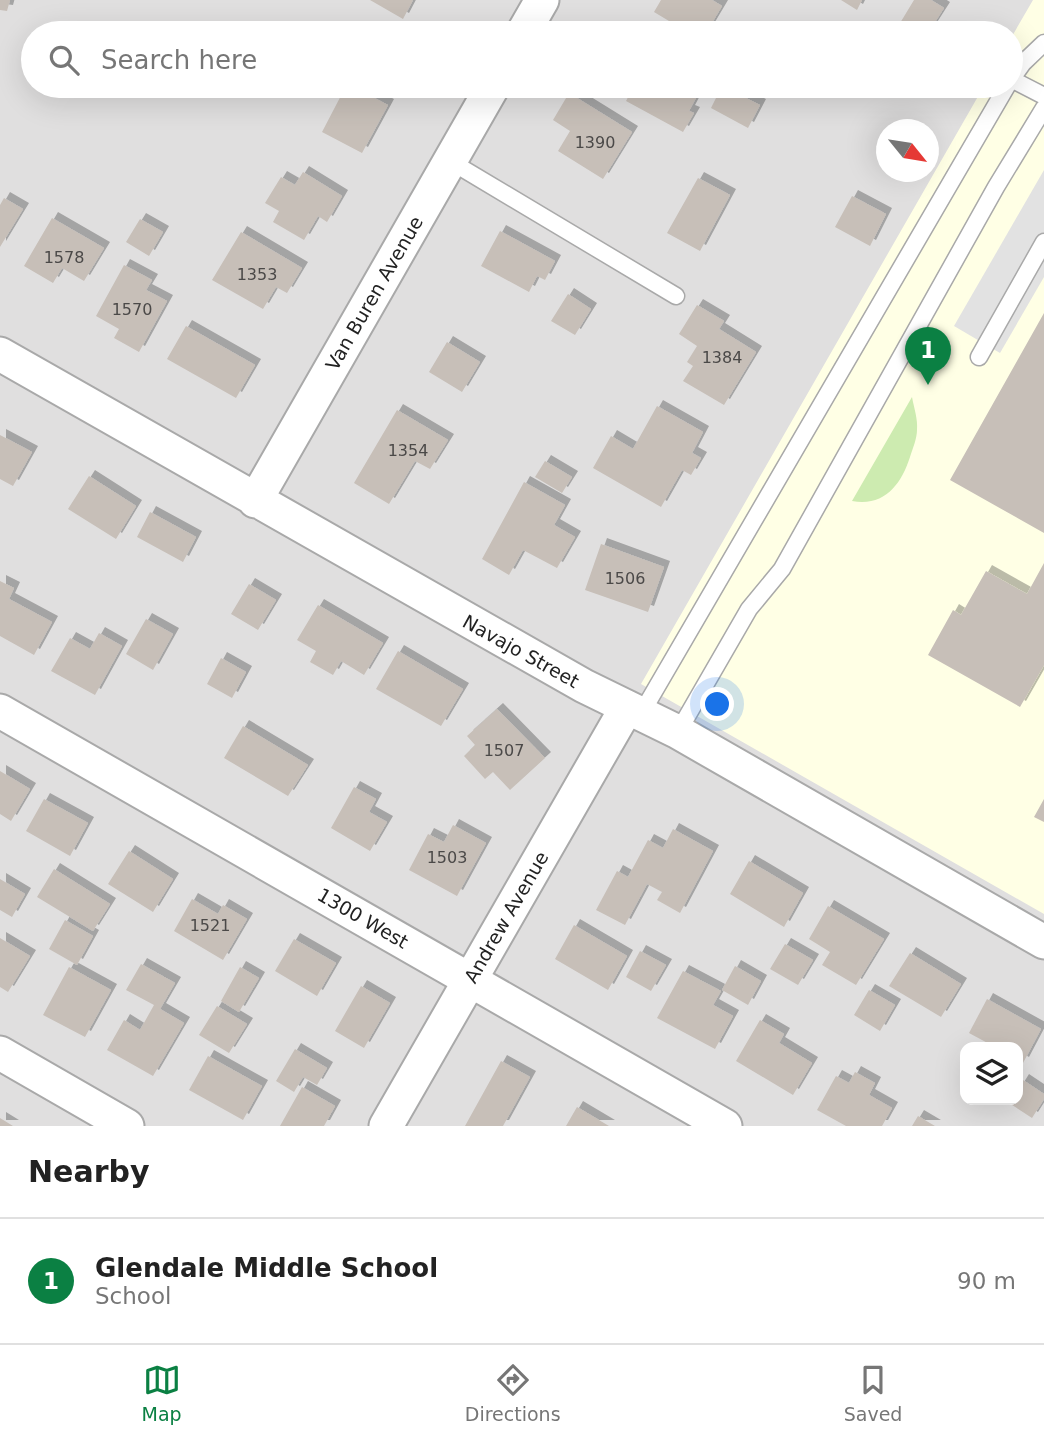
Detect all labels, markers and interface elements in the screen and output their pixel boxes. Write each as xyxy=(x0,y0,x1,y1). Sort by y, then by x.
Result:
search box xyxy=(21,21,1023,98)
icon: search xyxy=(45,41,83,79)
text: Search here xyxy=(101,45,257,75)
north arrow xyxy=(876,119,939,182)
house number: 1390 xyxy=(575,133,615,152)
street label: Van Buren Avenue xyxy=(321,212,427,374)
house number: 1578 xyxy=(44,248,84,267)
house number: 1353 xyxy=(237,265,277,284)
house number: 1570 xyxy=(112,300,152,319)
pin: 1 xyxy=(905,327,951,385)
house number: 1384 xyxy=(702,348,742,367)
house number: 1354 xyxy=(388,441,428,460)
house number: 1506 xyxy=(605,569,645,588)
street label: Navajo Street xyxy=(459,610,583,692)
your location xyxy=(700,687,734,721)
house number: 1507 xyxy=(484,741,524,760)
street label: Andrew Avenue xyxy=(459,847,553,987)
house number: 1503 xyxy=(427,848,467,867)
street label: 1300 West xyxy=(314,883,412,953)
house number: 1521 xyxy=(190,916,230,935)
map controls xyxy=(960,1042,1023,1105)
button: layers xyxy=(960,1042,1023,1105)
text: Nearby xyxy=(28,1154,150,1189)
text: Glendale Middle School xyxy=(95,1253,438,1283)
text: 1 xyxy=(43,1268,59,1294)
text: 90 m xyxy=(957,1268,1016,1294)
text: School xyxy=(95,1283,171,1309)
tab: Map xyxy=(142,1361,182,1425)
tab: Directions xyxy=(465,1361,561,1425)
tab: Saved xyxy=(844,1361,902,1425)

